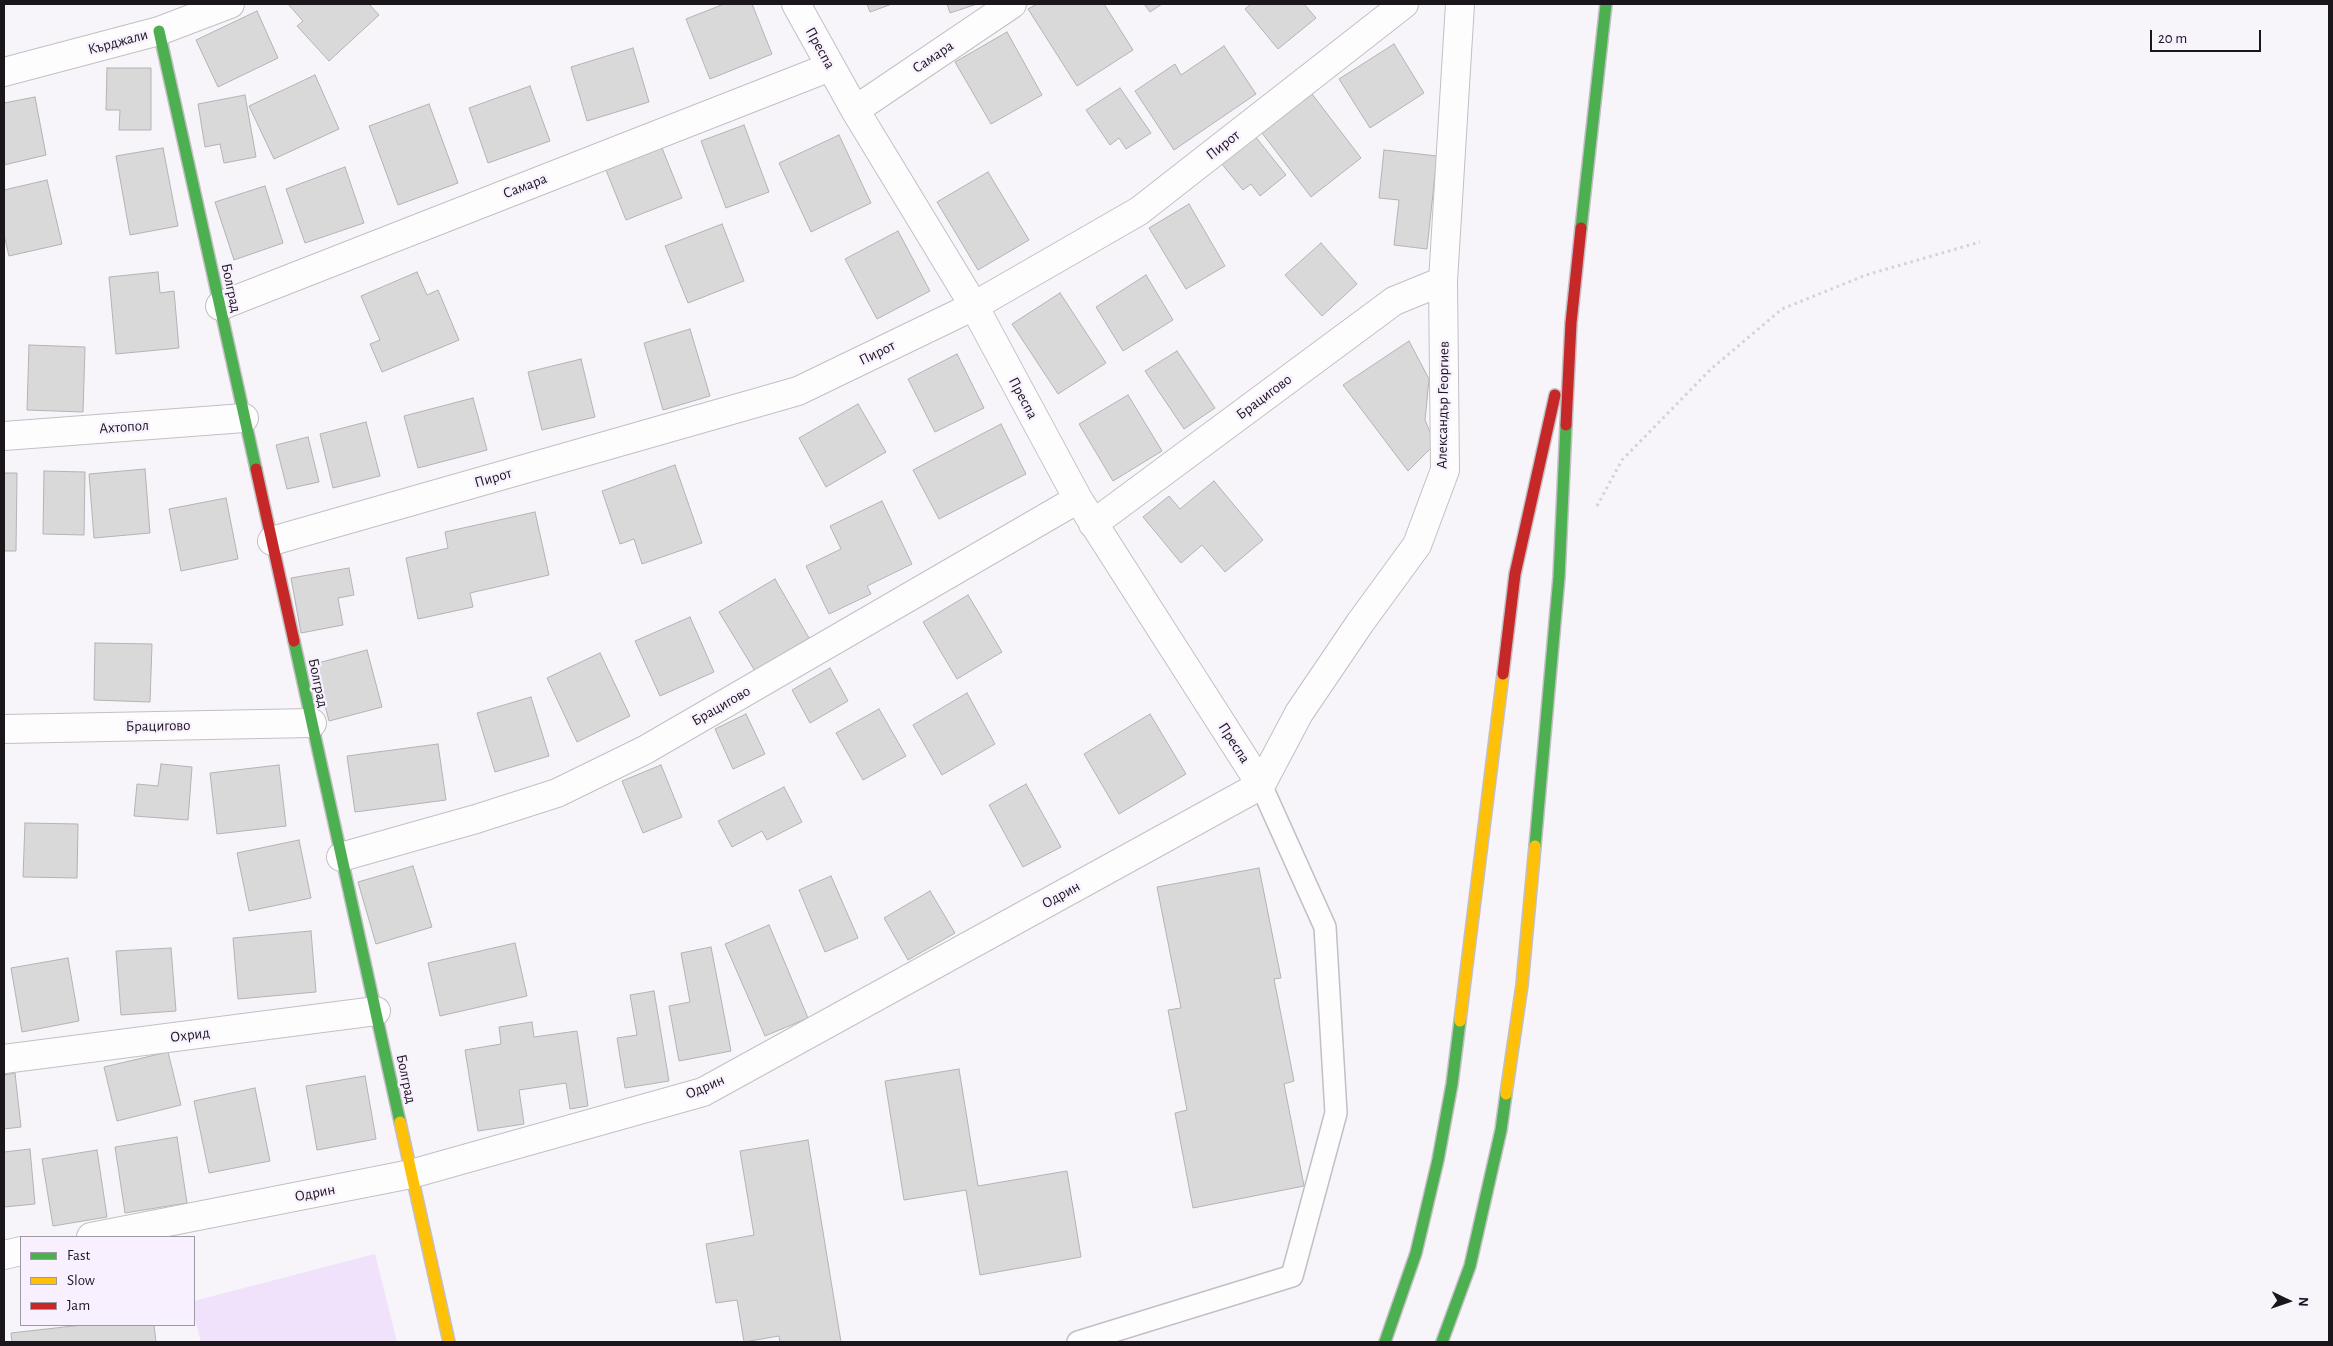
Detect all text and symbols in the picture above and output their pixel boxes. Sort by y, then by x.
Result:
scale bar [2153,20,2264,52]
street label: Преспа [801,24,839,72]
street label: Кърджали [86,25,150,59]
text: 20 m [2158,31,2187,46]
street label: Самара [909,37,957,77]
street label: Пирот [1203,126,1243,164]
street label: Самара [500,169,550,203]
street label: Болград [217,262,245,314]
street label: Пирот [856,337,898,369]
street label: Александър Георгиев [1433,341,1453,469]
street label: Брацигово [1233,370,1295,424]
street label: Преспа [1004,374,1042,422]
street label: Ахтопол [99,416,149,438]
street label: Пирот [472,464,514,492]
street label: Болград [304,657,332,709]
street label: Брацигово [688,682,754,730]
street label: Брацигово [125,716,191,736]
street label: Преспа [1214,719,1254,767]
street label: Одрин [1039,877,1083,913]
street label: Охрид [169,1024,211,1046]
street label: Болград [392,1053,420,1105]
street label: Одрин [683,1071,727,1103]
street label: Одрин [293,1180,337,1206]
legend [20,1236,195,1326]
text: Fast [67,1248,90,1263]
text: Slow [67,1273,95,1288]
north arrow [2263,1276,2313,1326]
text: N [2296,1297,2310,1307]
text: Jam [67,1298,90,1313]

